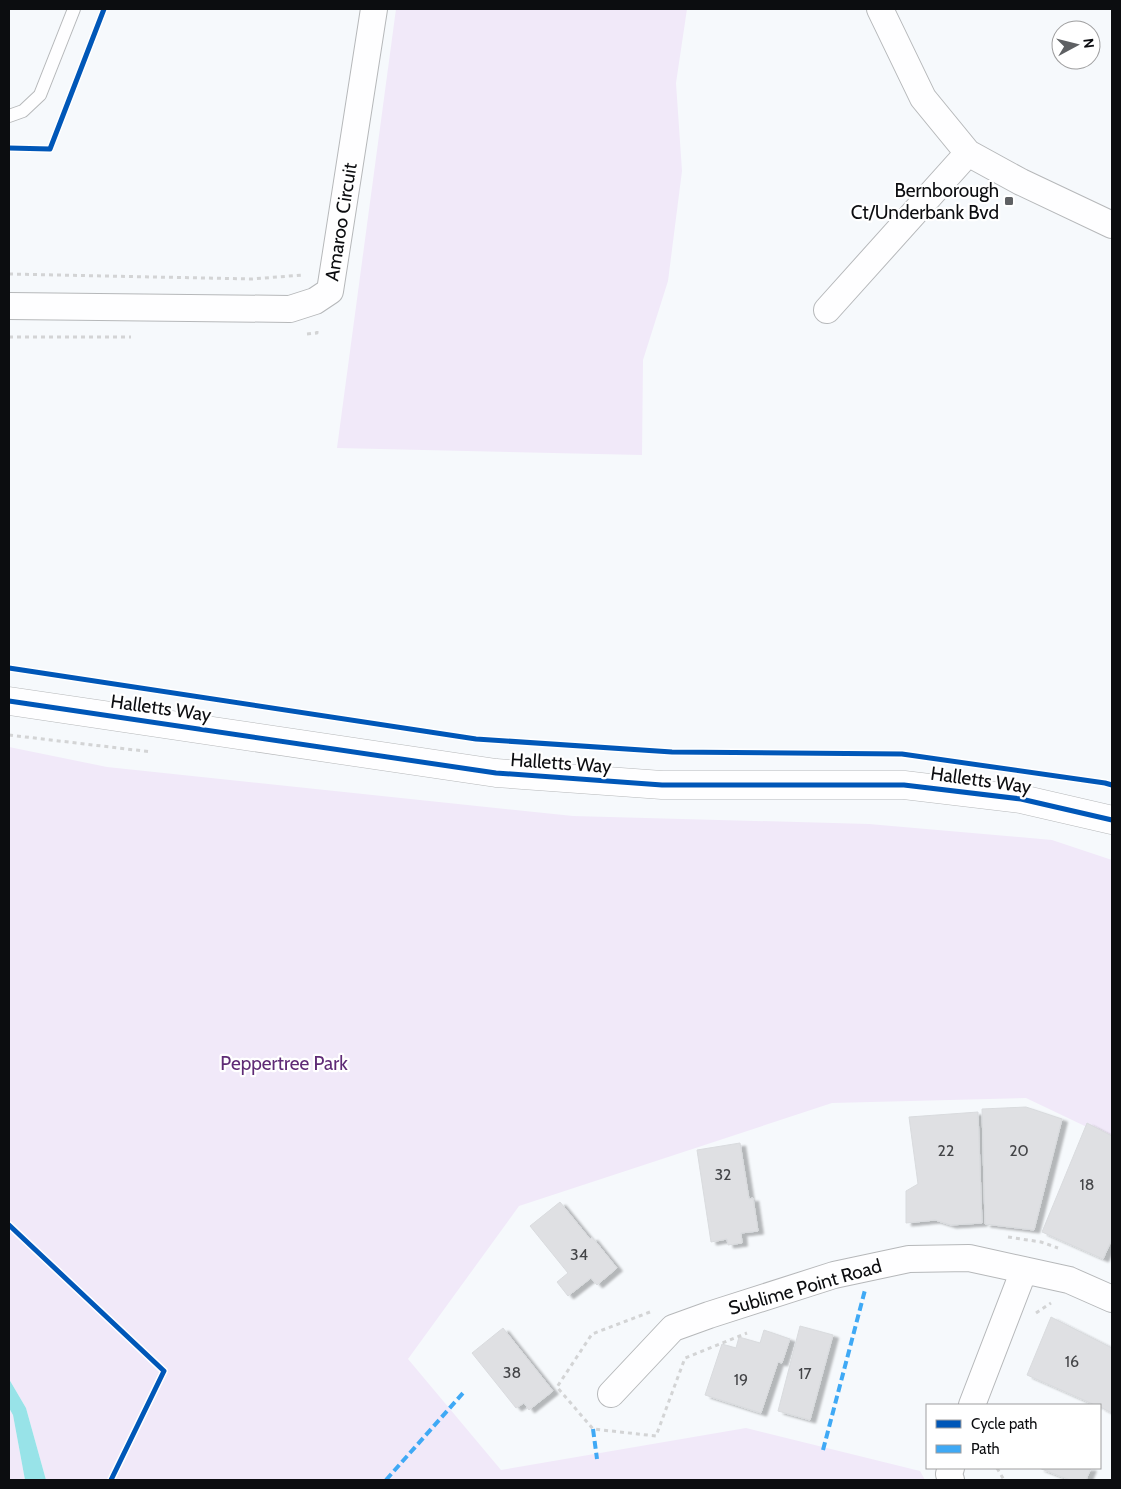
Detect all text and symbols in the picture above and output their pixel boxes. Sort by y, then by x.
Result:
north arrow [1051,20,1101,70]
text: N [1079,37,1098,49]
street label: Amaroo Circuit [320,161,362,283]
place label: Bernborough Ct/Underbank Bvd [851,179,999,224]
marker: Bernborough Ct/Underbank Bvd [1003,195,1015,207]
street label: Halletts Way [109,690,213,727]
street label: Halletts Way [510,748,613,778]
street label: Halletts Way [929,762,1033,799]
park label: Peppertree Park [220,1052,348,1075]
house number: 22 [938,1141,954,1160]
house number: 20 [1009,1141,1029,1160]
house number: 32 [714,1165,732,1184]
house number: 18 [1080,1175,1094,1194]
house number: 34 [570,1245,588,1264]
street label: Sublime Point Road [726,1254,884,1320]
house number: 16 [1065,1352,1079,1371]
house number: 38 [503,1363,521,1382]
house number: 17 [798,1364,812,1383]
house number: 19 [734,1370,748,1389]
legend [926,1404,1101,1469]
text: Cycle path [971,1415,1037,1433]
text: Path [971,1440,1000,1458]

